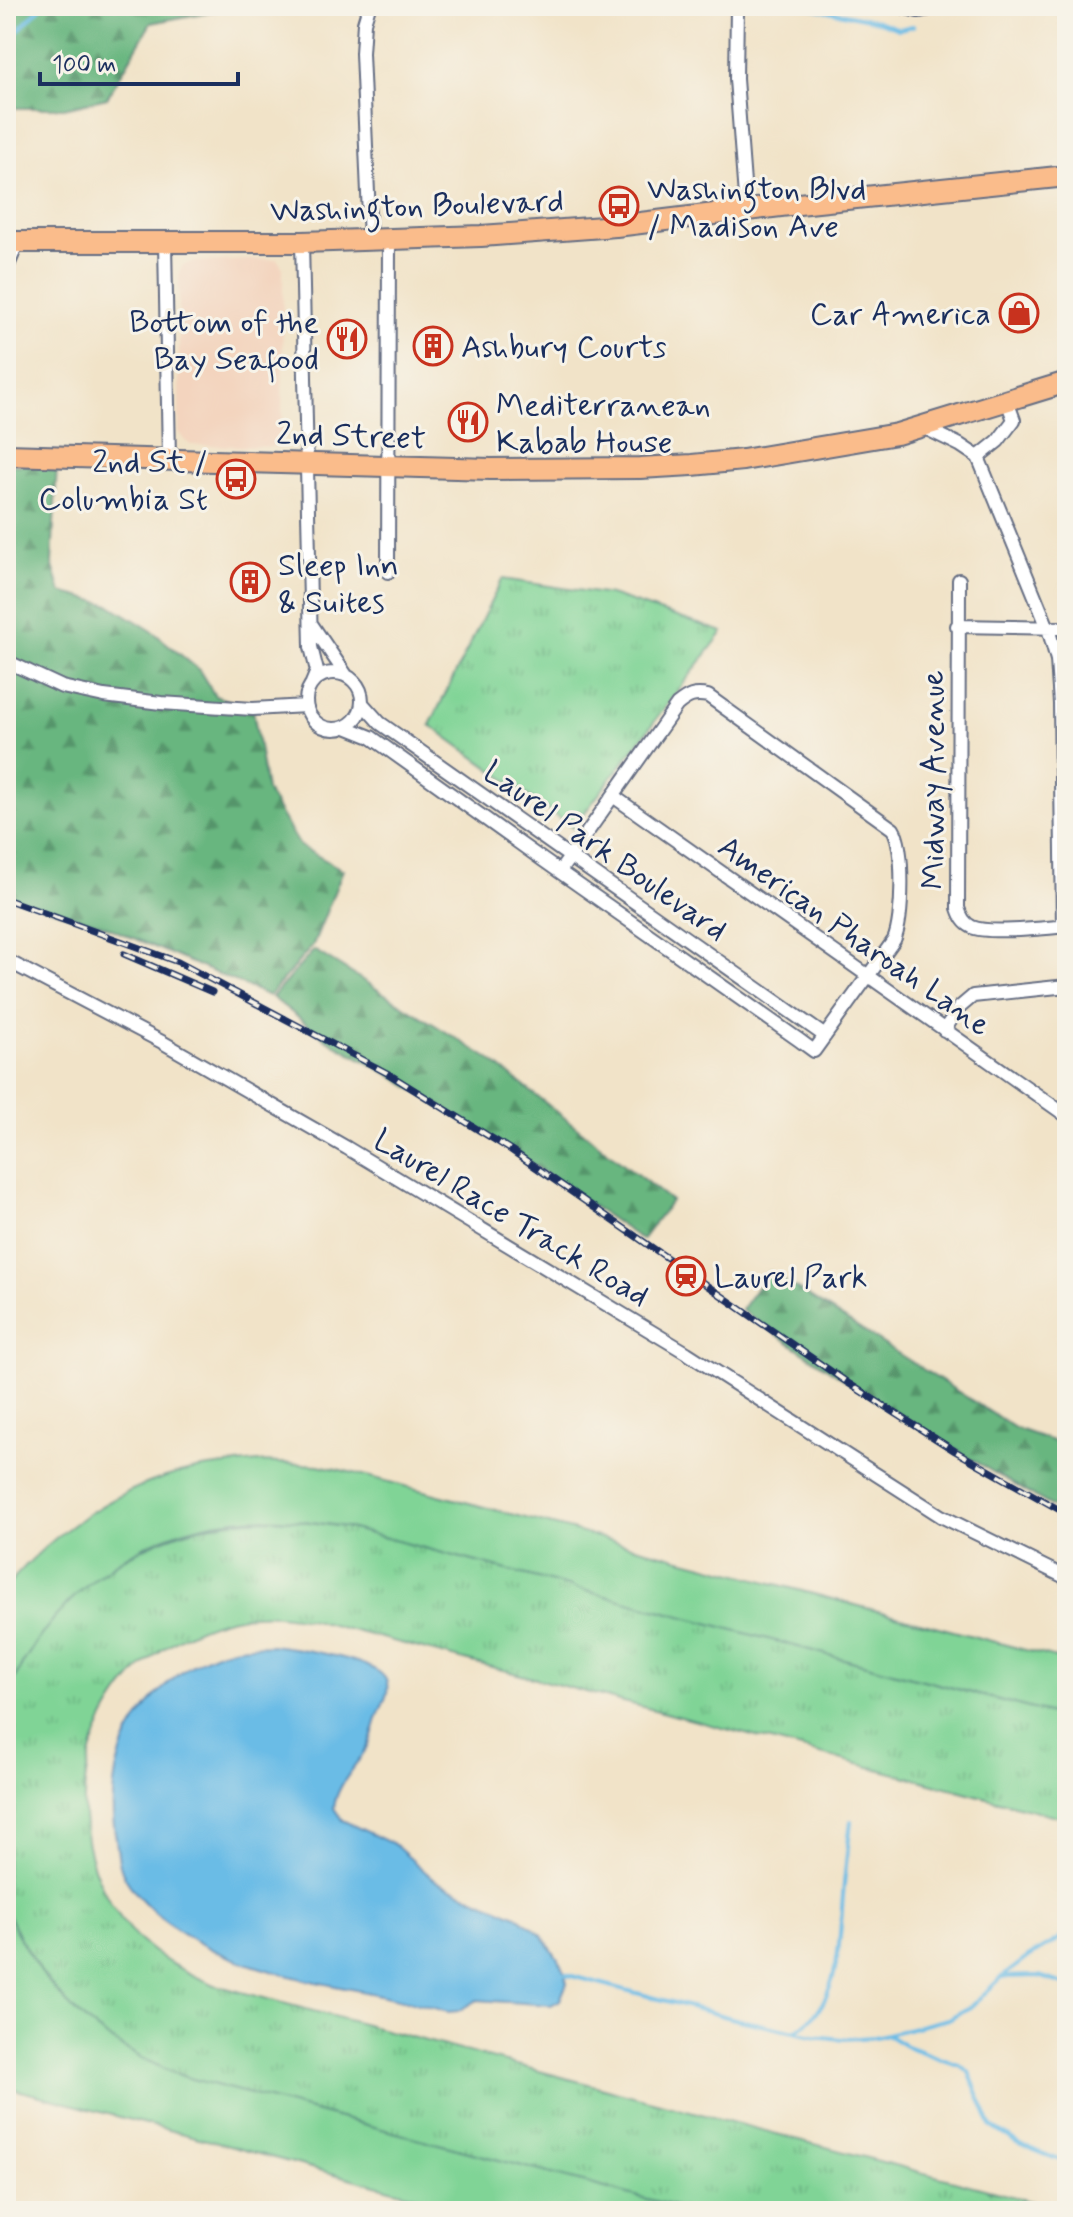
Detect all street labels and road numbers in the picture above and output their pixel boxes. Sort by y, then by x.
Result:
street label: Washington Boulevard [269,181,565,236]
street label: 2nd Street [275,413,427,461]
street label: Midway Avenue [913,670,955,890]
street label: Laurel Park Boulevard [474,752,735,952]
street label: American Pharoah Lane [709,827,999,1047]
street label: Laurel Race Track Road [365,1120,657,1318]

